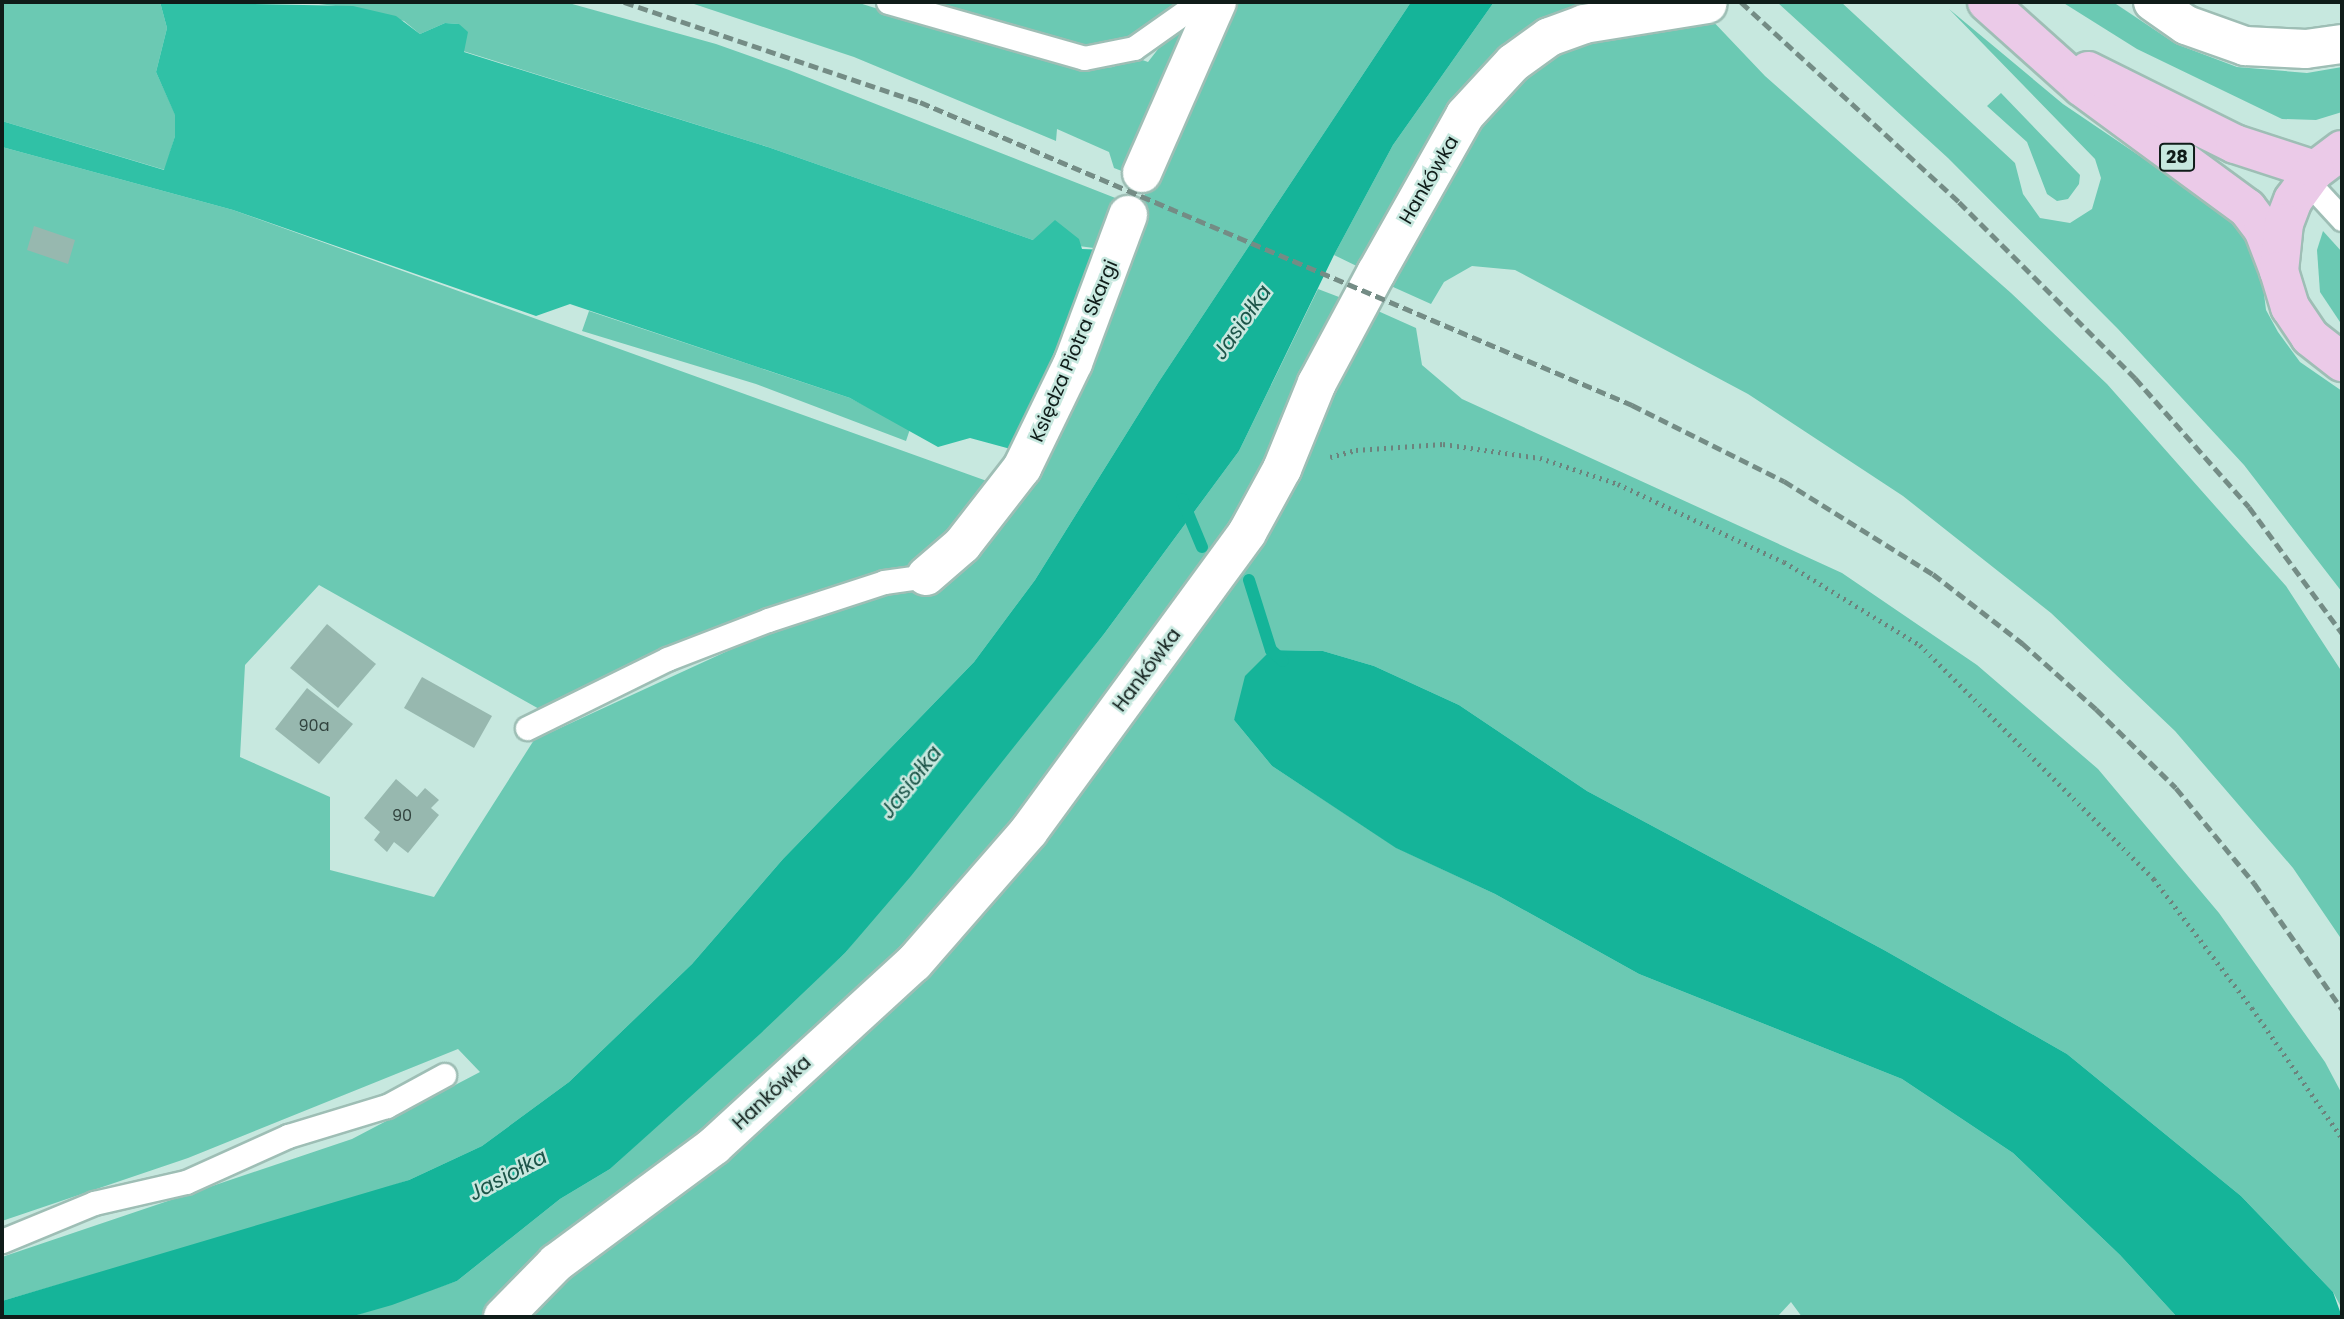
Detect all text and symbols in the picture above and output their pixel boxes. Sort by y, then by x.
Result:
street label: Hankówka [1395,132,1463,228]
road number: 28 [2158,142,2196,172]
street label: Księdza Piotra Skargi [1025,257,1123,445]
water label: Jasiołka [1207,280,1277,364]
street label: Hankówka [1108,624,1186,716]
house number: 90a [299,716,329,736]
water label: Jasiołka [875,741,947,823]
house number: 90 [392,806,412,826]
street label: Hankówka [728,1051,816,1135]
water label: Jasiołka [464,1144,552,1206]

